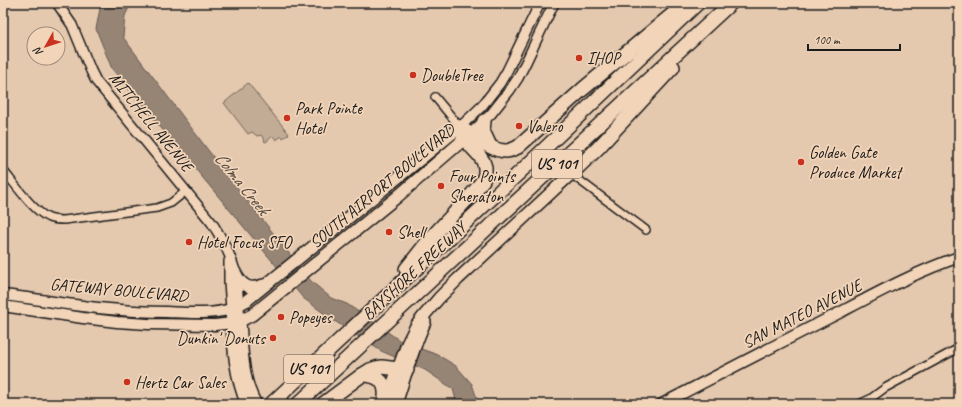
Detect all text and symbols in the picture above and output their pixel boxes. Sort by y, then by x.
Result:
north arrow [26,26,66,66]
scale bar [808,26,900,52]
text: 100 m [814,32,841,48]
text: N [29,44,46,59]
place label: IHOP [587,48,622,69]
marker: IHOP [574,53,584,63]
place label: DoubleTree [421,65,484,86]
street label: MITCHELL AVENUE [104,68,199,178]
marker: DoubleTree [408,70,418,80]
place label: Park Pointe Hotel [295,98,363,139]
marker: Park Pointe Hotel [282,113,292,123]
place label: Valero [527,116,563,137]
street label: SOUTH AIRPORT BOULEVARD [305,118,461,253]
marker: Valero [514,121,524,131]
place label: Golden Gate Produce Market [809,142,903,183]
water label: Colma Creek [210,147,276,221]
road number: US 101 [532,150,582,178]
marker: Golden Gate Produce Market [796,157,806,167]
place label: Four Points Sheraton [449,166,517,207]
marker: Four Points Sheraton [436,181,446,191]
street label: BAYSHORE FREEWAY [358,216,472,325]
place label: Shell [397,222,428,243]
marker: Shell [384,227,394,237]
place label: Hotel Focus SFO [197,232,294,253]
marker: Hotel Focus SFO [184,237,194,247]
street label: GATEWAY BOULEVARD [49,274,191,307]
street label: SAN MATEO AVENUE [739,274,868,353]
place label: Popeyes [289,307,334,328]
marker: Popeyes [276,312,286,322]
place label: Dunkin' Donuts [177,328,267,349]
marker: Dunkin' Donuts [268,333,278,343]
road number: US 101 [284,355,334,383]
place label: Hertz Car Sales [135,372,228,393]
marker: Hertz Car Sales [122,377,132,387]

